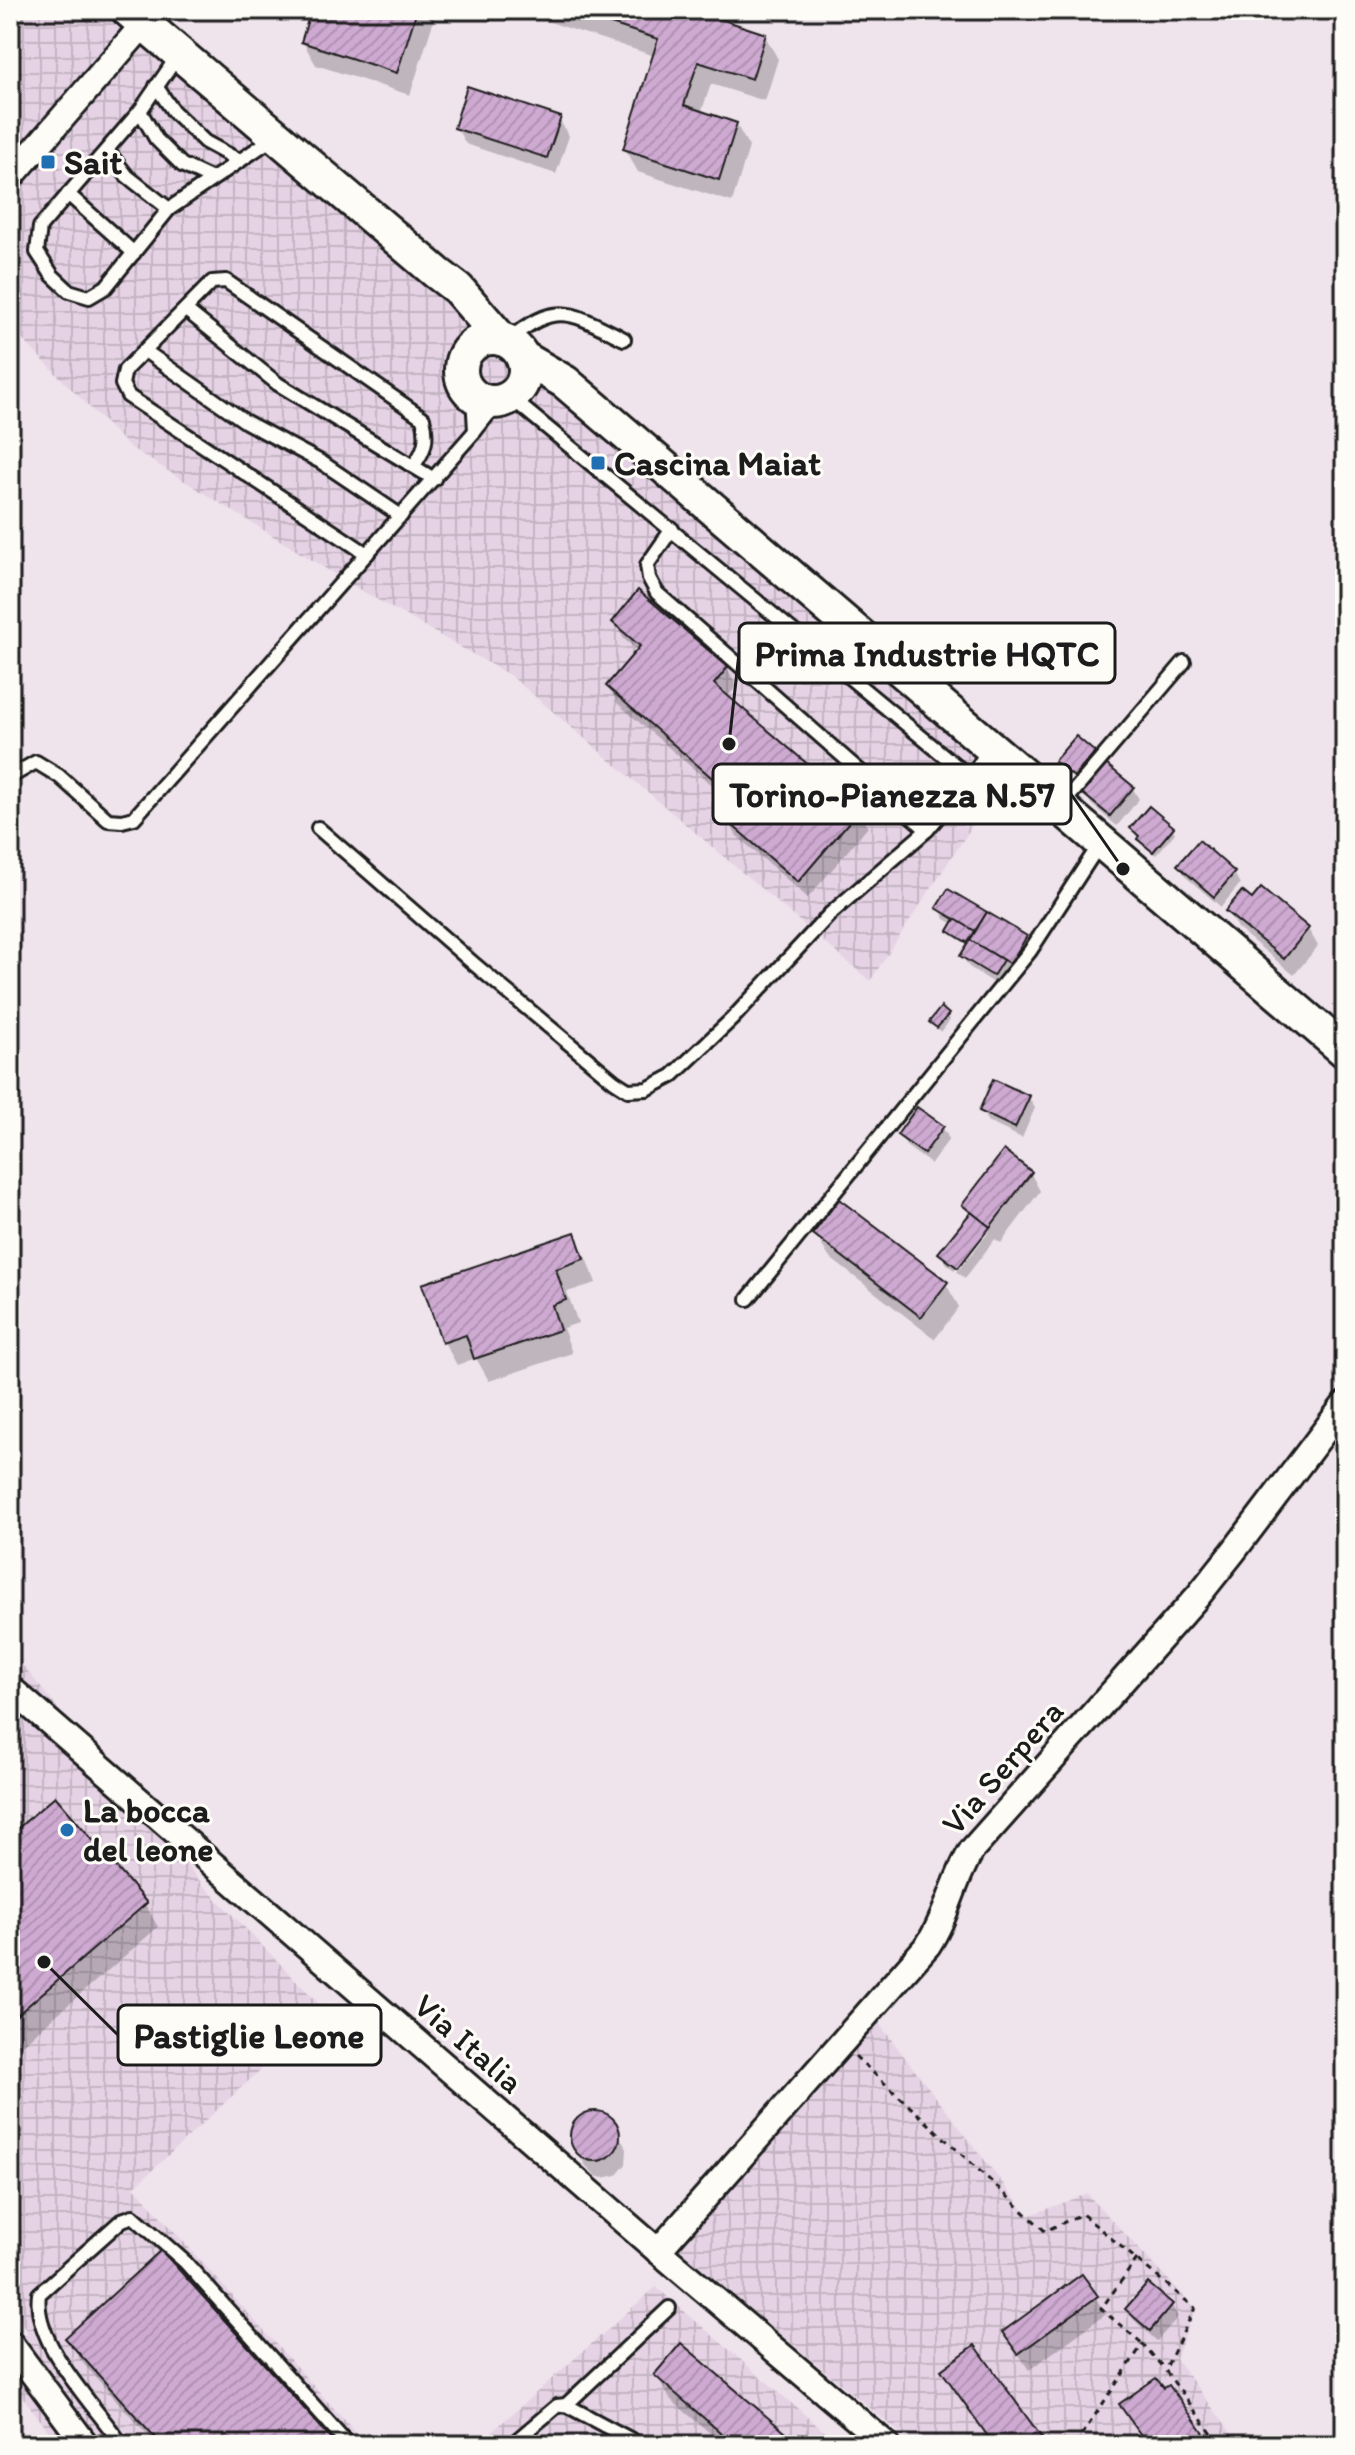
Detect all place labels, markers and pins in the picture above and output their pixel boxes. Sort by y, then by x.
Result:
place label: Sait [64,142,123,183]
marker: Sait [39,153,57,171]
place label: Cascina Maiat [614,443,821,484]
marker: Cascina Maiat [589,454,607,472]
callout: Prima Industrie HQTC [739,623,1115,683]
callout: Torino-Pianezza N.57 [713,764,1071,824]
place label: La bocca del leone [83,1790,214,1870]
marker: La bocca del leone [58,1821,76,1839]
callout: Pastiglie Leone [118,2005,381,2065]

